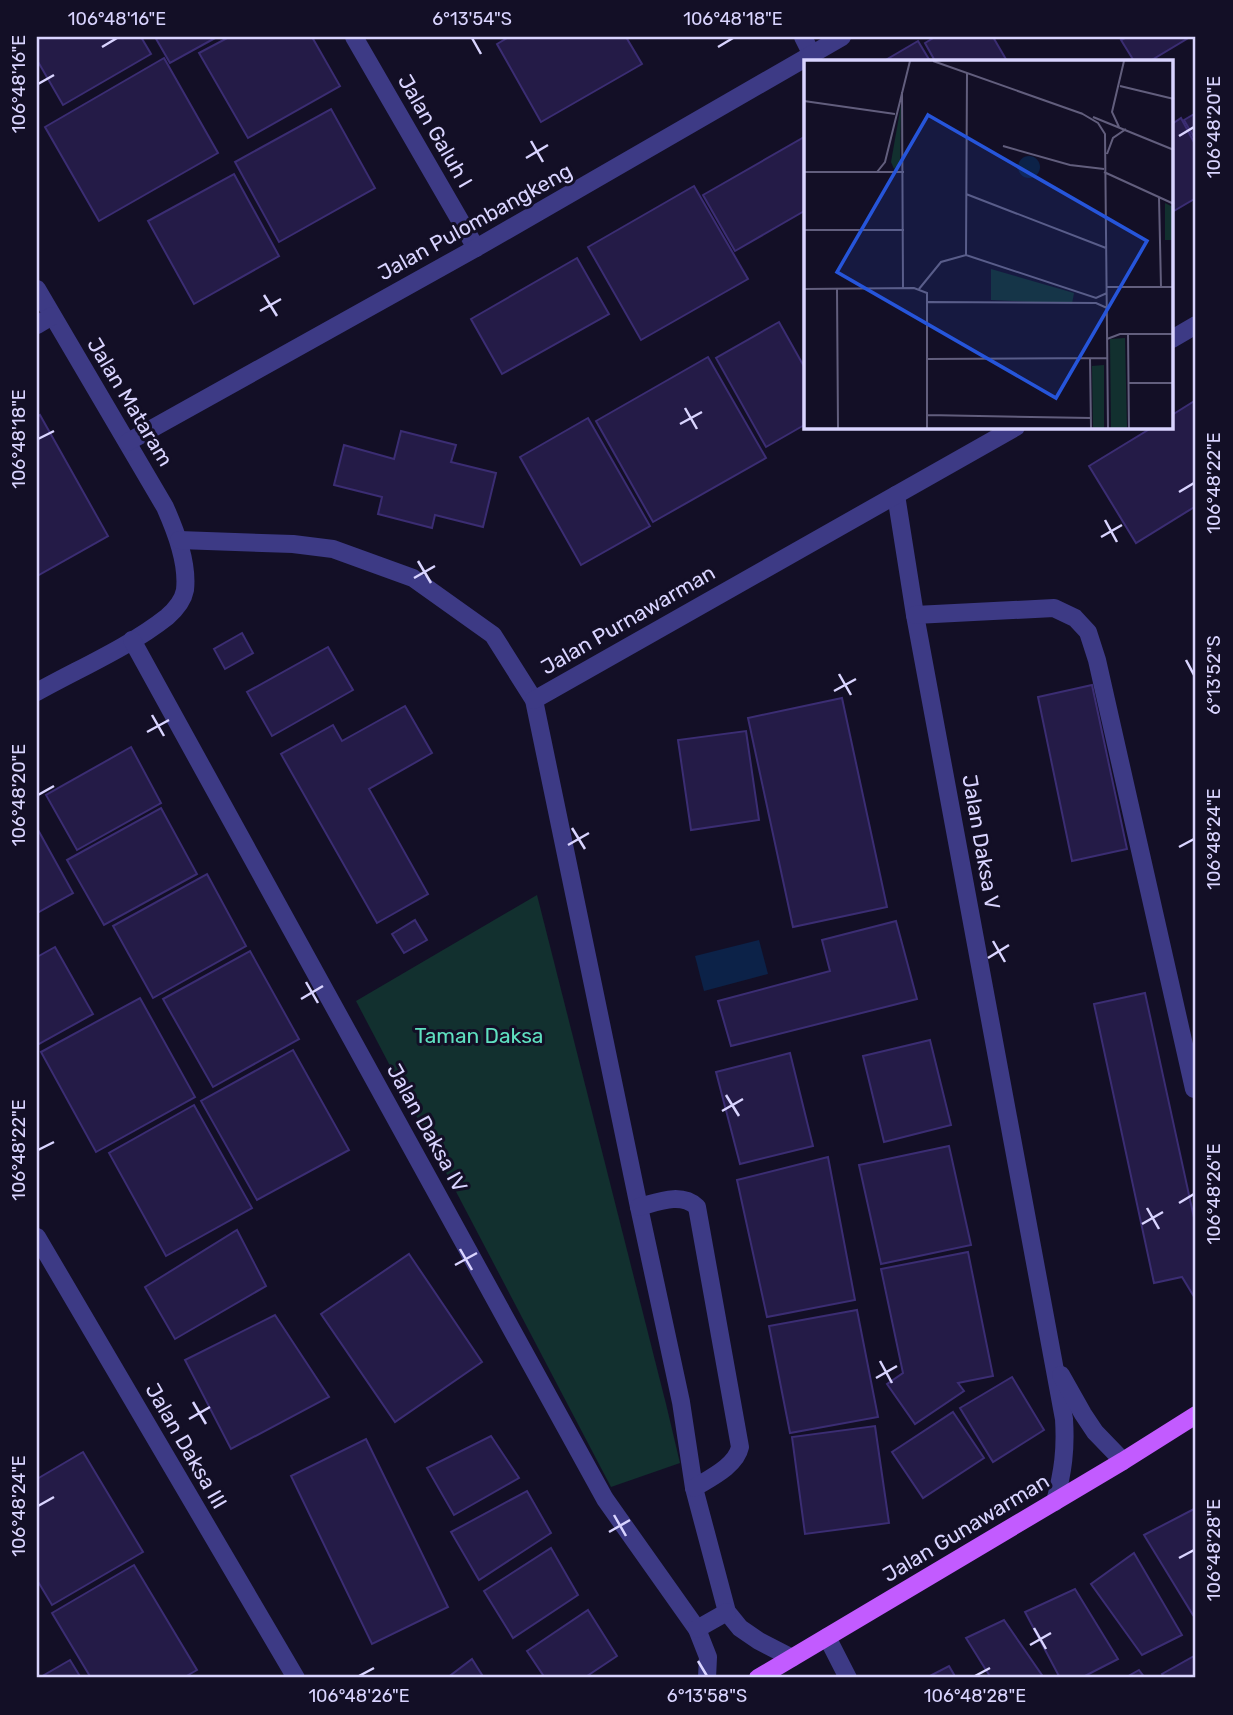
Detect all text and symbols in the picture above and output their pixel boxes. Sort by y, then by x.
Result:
text: 106°48'16"E [68,8,166,30]
text: 6°13'54"S [432,8,512,30]
text: 106°48'18"E [683,8,783,30]
text: 106°48'16"E [8,35,30,133]
inset map [804,60,1174,429]
street label: Jalan Galuh I [393,70,478,192]
text: 106°48'20"E [1203,76,1225,178]
street label: Jalan Pulombangkeng [373,158,576,285]
street label: Jalan Mataram [82,333,179,471]
text: 106°48'18"E [8,389,30,489]
text: 106°48'22"E [1203,432,1225,534]
street label: Jalan Purnawarman [536,560,719,680]
text: 6°13'52"S [1203,635,1225,715]
text: 106°48'20"E [8,744,30,846]
street label: Jalan Daksa V [957,772,1006,912]
text: 106°48'24"E [1203,788,1225,890]
park label: Taman Daksa [415,1023,543,1048]
street label: Jalan Daksa IV [382,1059,473,1197]
text: 106°48'22"E [8,1099,30,1201]
text: 106°48'26"E [1203,1143,1225,1245]
street label: Jalan Daksa III [140,1379,232,1513]
text: 106°48'24"E [8,1455,30,1557]
street label: Jalan Gunawarman [878,1468,1053,1587]
text: 106°48'28"E [1203,1499,1225,1601]
text: 106°48'26"E [308,1685,410,1707]
text: 6°13'58"S [667,1685,747,1707]
text: 106°48'28"E [924,1685,1026,1707]

